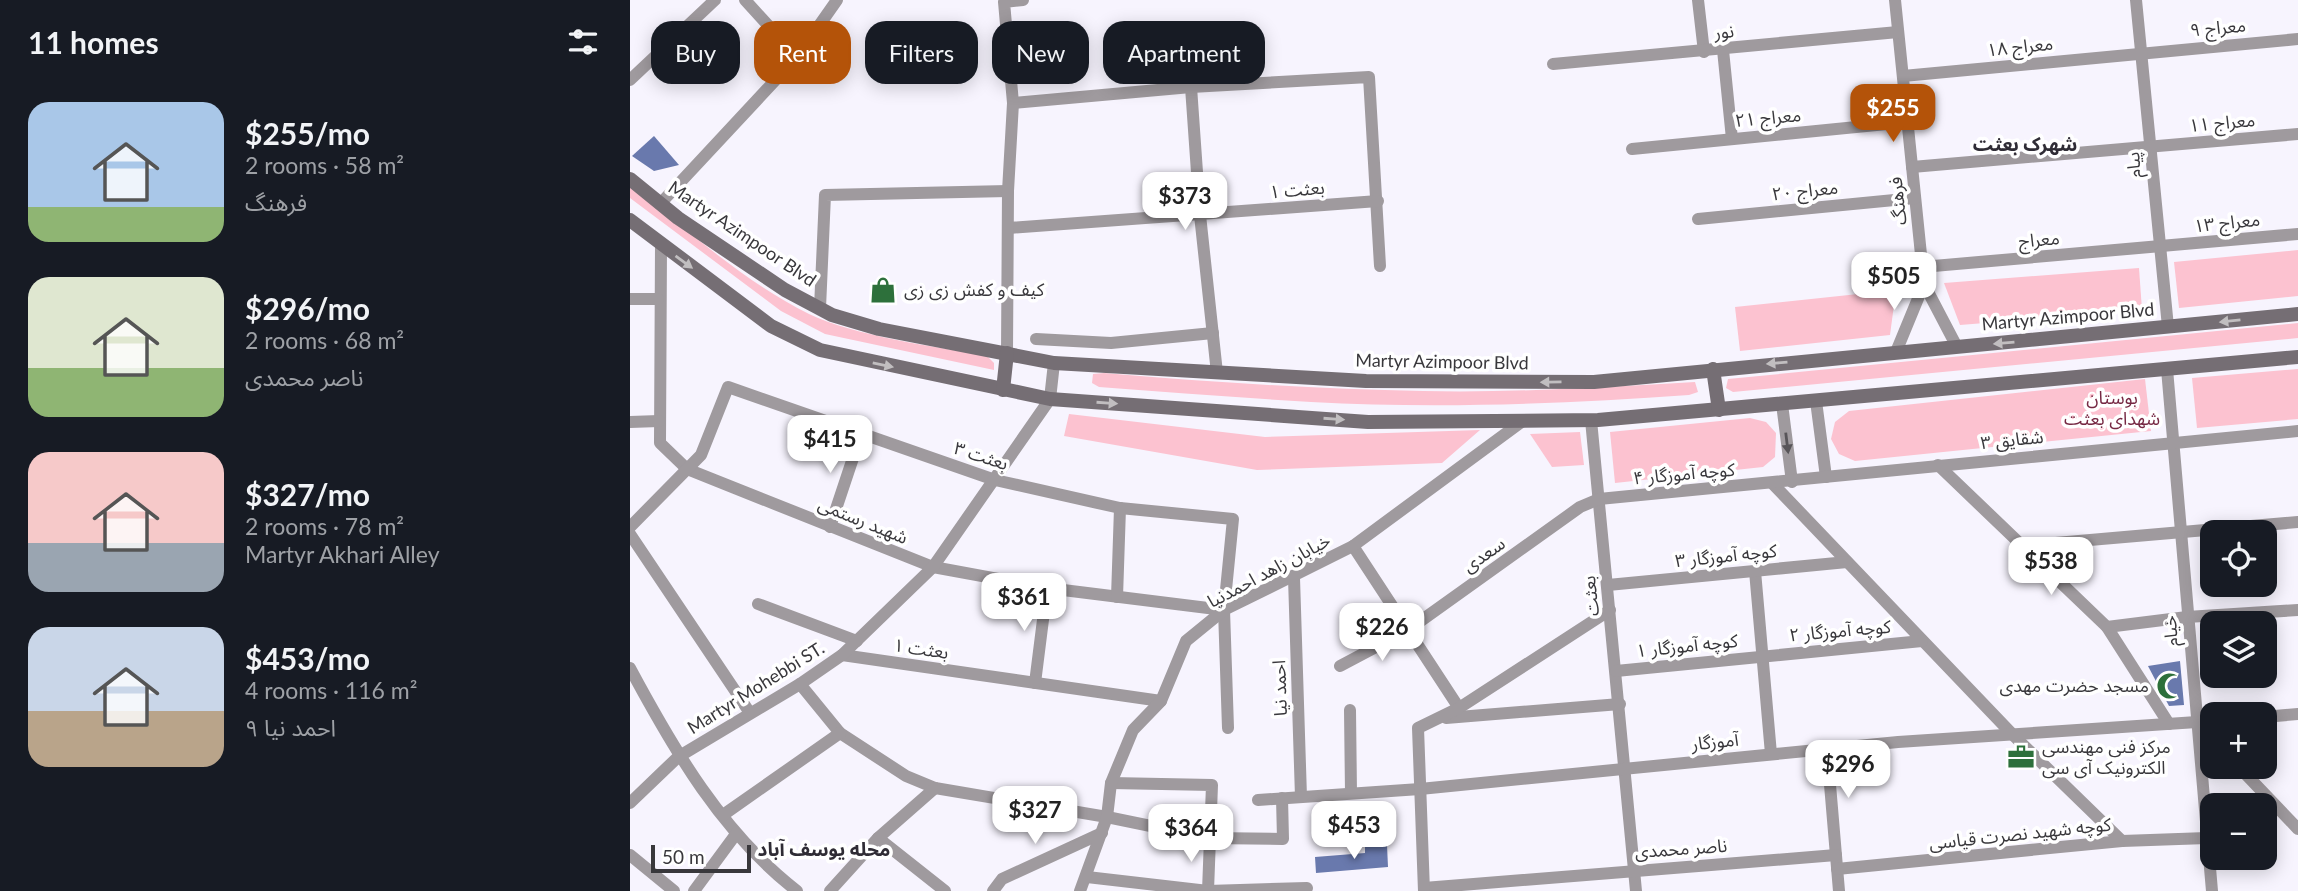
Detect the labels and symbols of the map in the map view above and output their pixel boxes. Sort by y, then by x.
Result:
street label: معراج ۹ [2189,14,2247,43]
street label: نور [1712,19,1735,44]
street label: معراج ۱۸ [1986,32,2054,63]
pin: $255 [1852,85,1934,144]
street label: معراج ۲۱ [1734,103,1802,134]
street label: معراج ۱۱ [2188,108,2256,139]
district label: شهرک بعثت [1973,132,2077,156]
street label: پیام [2121,151,2149,179]
pin: $373 [1144,173,1226,232]
street label: Martyr Azimpoor Blvd [665,176,821,291]
street label: بعثت ۱ [1268,176,1326,202]
street label: معراج ۲۰ [1771,176,1839,207]
street label: فرهنگ [1884,176,1911,226]
street label: معراج ۱۳ [2193,208,2261,239]
street label: معراج [2017,226,2061,255]
pin: $505 [1853,252,1935,312]
one-way arrow [675,255,693,269]
shop icon: کیف و کفش زی زی [868,275,898,305]
place label: کیف و کفش زی زی [904,278,1045,301]
street label: Martyr Azimpoor Blvd [1981,297,2155,335]
one-way arrow [2219,315,2241,326]
one-way arrow [1992,338,2014,349]
street label: Martyr Azimpoor Blvd [1355,348,1529,374]
one-way arrow [1766,358,1788,369]
one-way arrow [872,360,894,371]
one-way arrow [1539,376,1561,388]
park label: بوستان شهدای بعثت [2064,386,2160,430]
one-way arrow [1096,398,1118,409]
one-way arrow [1323,414,1345,425]
pin: $415 [789,416,871,475]
street label: شقایق ۳ [1979,425,2045,454]
one-way arrow [1782,432,1793,454]
street label: بعثت ۳ [952,436,1011,474]
street label: کوچه آموزگار ۴ [1632,458,1736,489]
street label: شهید رستمی [815,492,911,549]
street label: خیابان زاهد احمدنیا [1203,528,1334,613]
street label: سعدی [1458,532,1509,577]
pin: $538 [2010,538,2092,597]
street label: کوچه آموزگار ۳ [1674,539,1778,572]
pin: $361 [983,574,1065,633]
street label: بعثت [1577,575,1603,617]
pin: $226 [1341,604,1423,663]
street label: خیام [2158,614,2186,648]
street label: کوچه آموزگار ۲ [1788,615,1892,646]
street label: کوچه آموزگار ۱ [1635,629,1739,662]
street label: بعثت ۱ [892,633,950,663]
street label: Martyr Mohebbi ST. [683,636,828,738]
street label: احمد نیا [1267,660,1291,717]
mosque icon: مسجد حضرت مهدی [2155,671,2185,701]
place label: مسجد حضرت مهدی [1999,674,2149,697]
street label: آموزگار [1689,728,1740,756]
place label: مرکز فنی مهندسی الکترونیک آی سی [2042,735,2171,779]
pin: $296 [1807,740,1889,800]
office icon: مرکز فنی مهندسی الکترونیک آی سی [2006,742,2036,772]
pin: $327 [994,786,1076,846]
pin: $453 [1313,802,1395,861]
pin: $364 [1150,804,1232,864]
street label: کوچه شهید نصرت قیاسی [1928,812,2113,855]
street label: ناصر محمدی [1634,834,1728,863]
district label: محله یوسف آباد [758,837,890,860]
scale bar [651,842,751,874]

